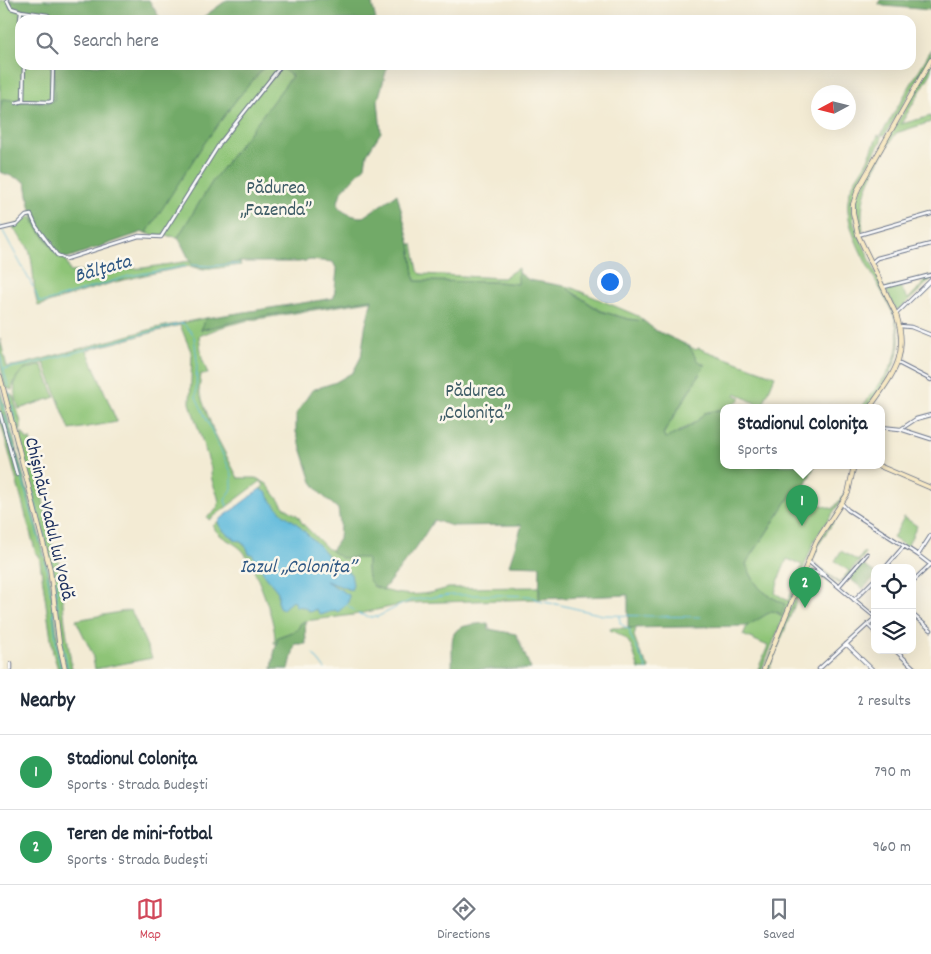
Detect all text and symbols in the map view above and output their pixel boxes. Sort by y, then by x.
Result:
search box [15,15,916,70]
icon: search [33,29,61,57]
text: Search here [73,29,159,56]
north arrow [811,85,856,130]
park label: Pădurea „Fazenda” [240,176,312,225]
water label: Bălţata [71,248,136,291]
your location [597,269,623,295]
park label: Pădurea „Colonița” [439,379,511,428]
popup [720,404,885,469]
text: Stadionul Colonița [738,412,867,439]
street label: Chișinău-Vadul lui Vodă [16,435,80,604]
text: Sports [738,439,778,462]
pin: 1 [786,485,818,526]
water label: Iazul „Colonița” [240,554,359,582]
map controls [871,564,916,654]
button: locate [871,564,916,609]
pin: 2 [789,567,821,608]
button: layers [871,609,916,654]
text: Nearby [20,687,75,717]
text: 2 results [857,690,911,713]
text: Stadionul Colonița [67,747,197,774]
text: 1 [34,761,38,784]
text: 790 m [874,761,911,784]
text: Sports · Strada Budești [67,774,208,797]
text: Teren de mini-fotbal [67,822,212,849]
text: 2 [33,836,40,859]
text: 960 m [872,836,911,859]
text: Sports · Strada Budești [67,849,208,872]
tab: Map [136,895,164,945]
tab: Directions [437,895,490,945]
tab: Saved [763,895,795,945]

